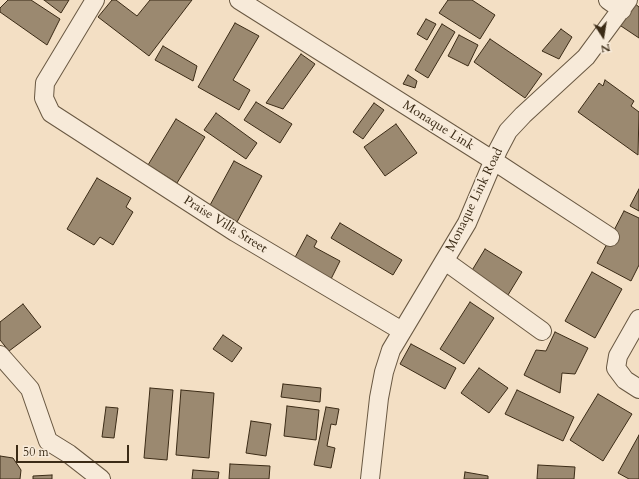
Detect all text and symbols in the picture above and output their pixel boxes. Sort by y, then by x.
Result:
north arrow [583,16,623,56]
text: N [599,40,612,57]
street label: Monaque Link [399,98,477,154]
street label: Monaque Link Road [443,145,507,255]
street label: Praise Villa Street [180,193,270,257]
scale bar [18,437,131,463]
text: 50 m [23,444,49,460]

